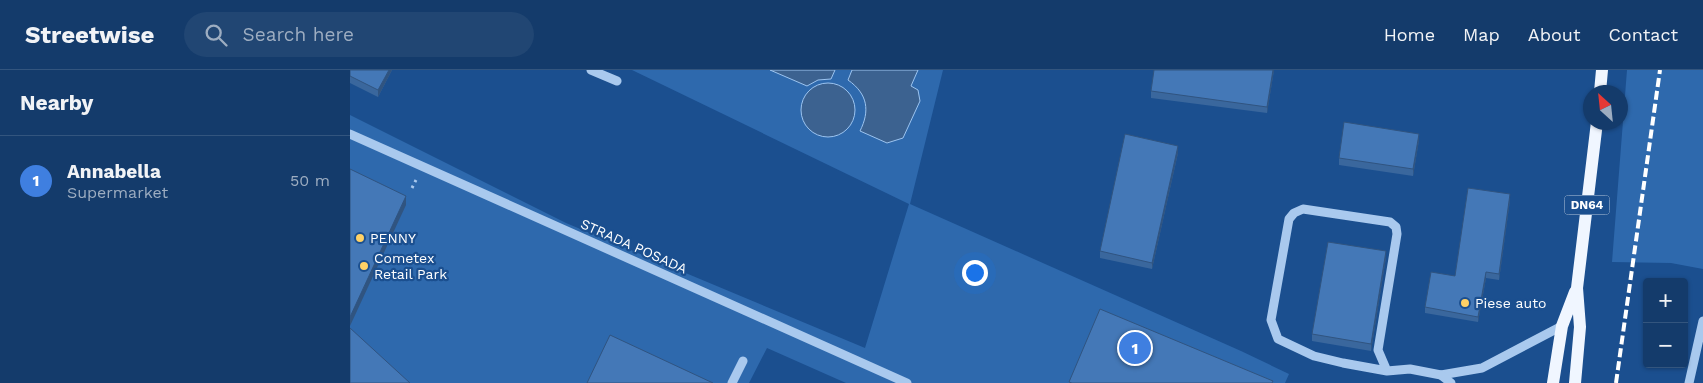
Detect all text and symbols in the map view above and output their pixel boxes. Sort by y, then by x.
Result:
search box [184,12,534,57]
text: Streetwise [25,21,154,49]
icon: search [202,21,230,49]
text: Search here [242,23,354,46]
text: Home [1384,24,1435,45]
text: Map [1463,24,1500,45]
text: About [1528,24,1580,45]
text: Contact [1608,24,1678,45]
north arrow [1583,85,1628,130]
text: Nearby [20,90,93,115]
text: Annabella [67,160,161,183]
text: 1 [33,171,39,190]
text: 50 m [290,171,330,190]
text: Supermarket [67,183,168,202]
road number: DN64 [1564,196,1610,214]
street label: STRADA POSADA [578,215,690,277]
place label: PENNY [370,230,416,246]
marker: PENNY [354,232,366,244]
place label: Cometex Retail Park [374,250,447,282]
marker: Cometex Retail Park [358,260,370,272]
your location [962,260,988,286]
map controls [1643,278,1688,368]
button: + [1643,278,1688,323]
place label: Piese auto [1475,295,1546,311]
marker: Piese auto [1459,297,1471,309]
button: − [1643,323,1688,368]
pin: 1 [1119,329,1151,367]

